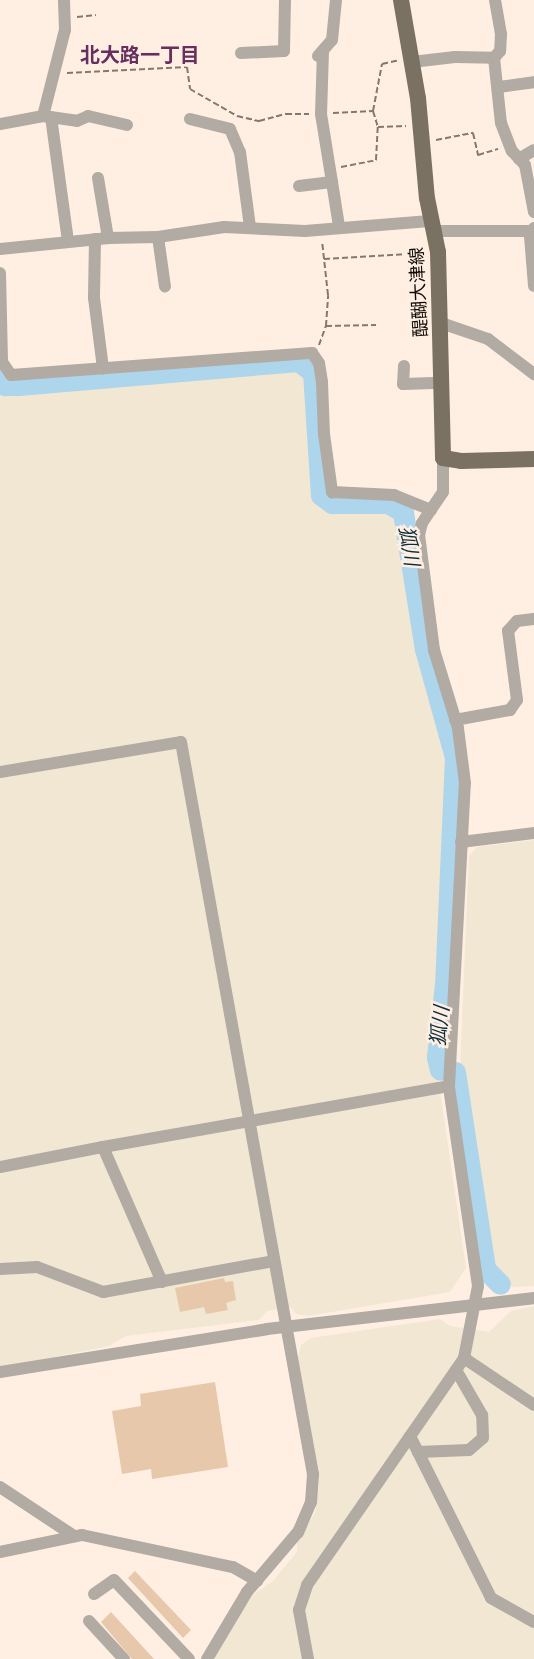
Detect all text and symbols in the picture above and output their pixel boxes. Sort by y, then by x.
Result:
district label: 北大路一丁目 [80,43,200,67]
street label: 醍醐大津線 [406,246,432,338]
water label: 狐川 [394,524,424,568]
water label: 狐川 [426,1005,454,1047]

